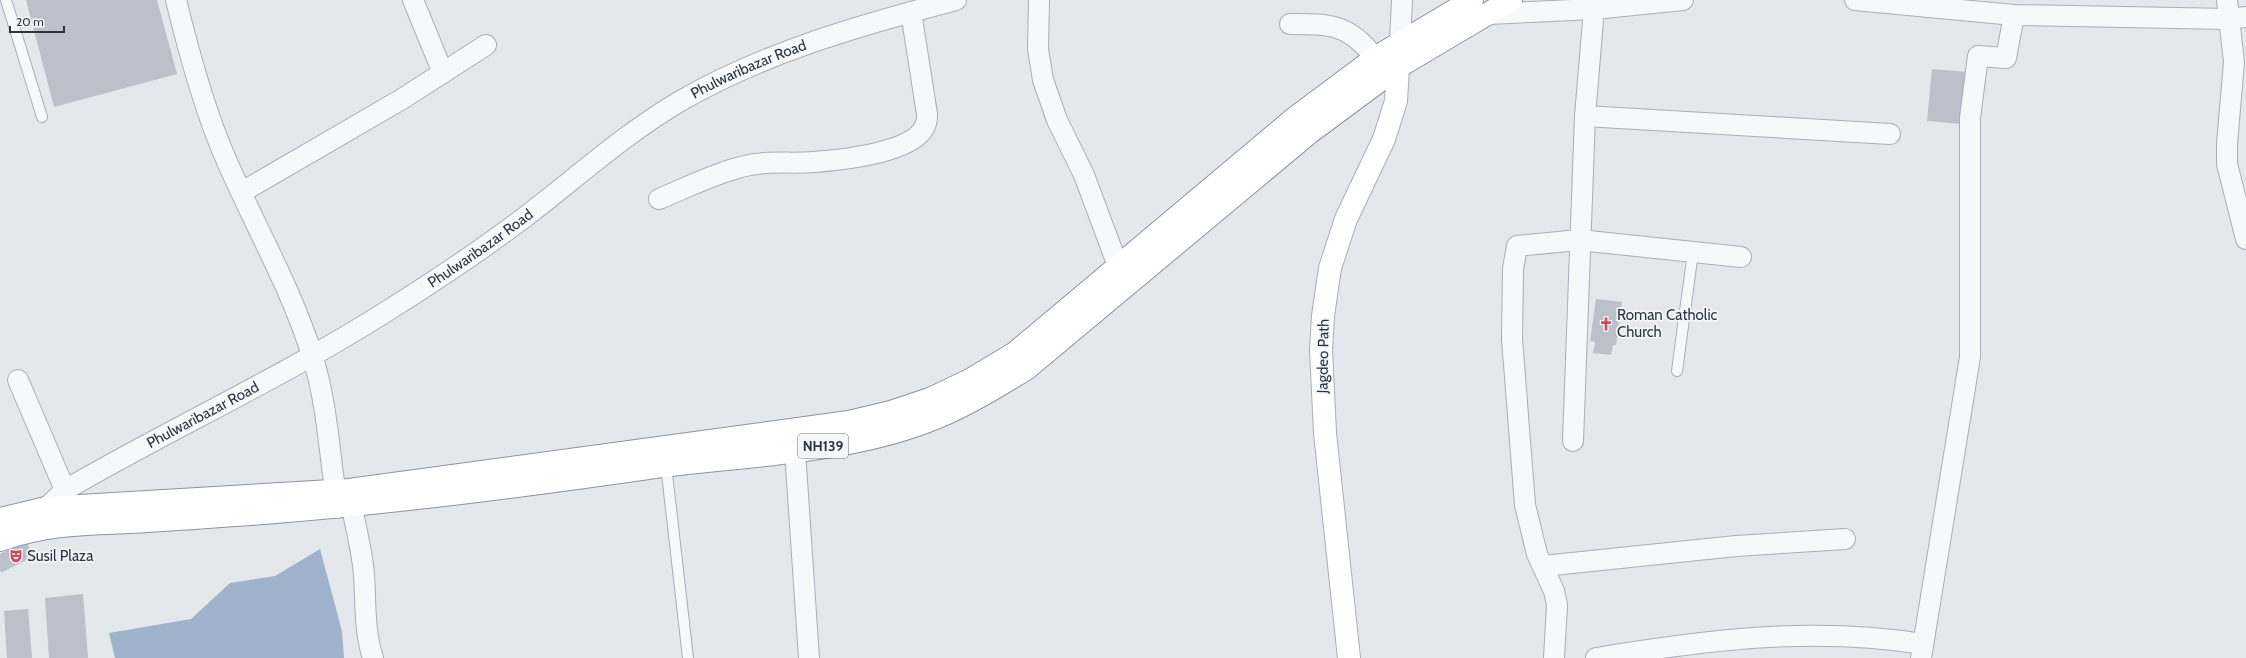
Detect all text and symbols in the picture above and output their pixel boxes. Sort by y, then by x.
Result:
scale bar [10,8,64,34]
text: 20 m [16,14,44,29]
street label: Phulwaribazar Road [688,36,809,102]
street label: Phulwaribazar Road [424,205,537,292]
place label: Roman Catholic Church [1617,306,1718,341]
church icon: Roman Catholic Church [1598,316,1614,332]
street label: Jagdeo Path [1313,319,1333,394]
street label: Phulwaribazar Road [144,378,262,452]
road number: NH139 [798,434,848,458]
place label: Susil Plaza [27,547,94,565]
theatre icon: Susil Plaza [8,548,24,564]

